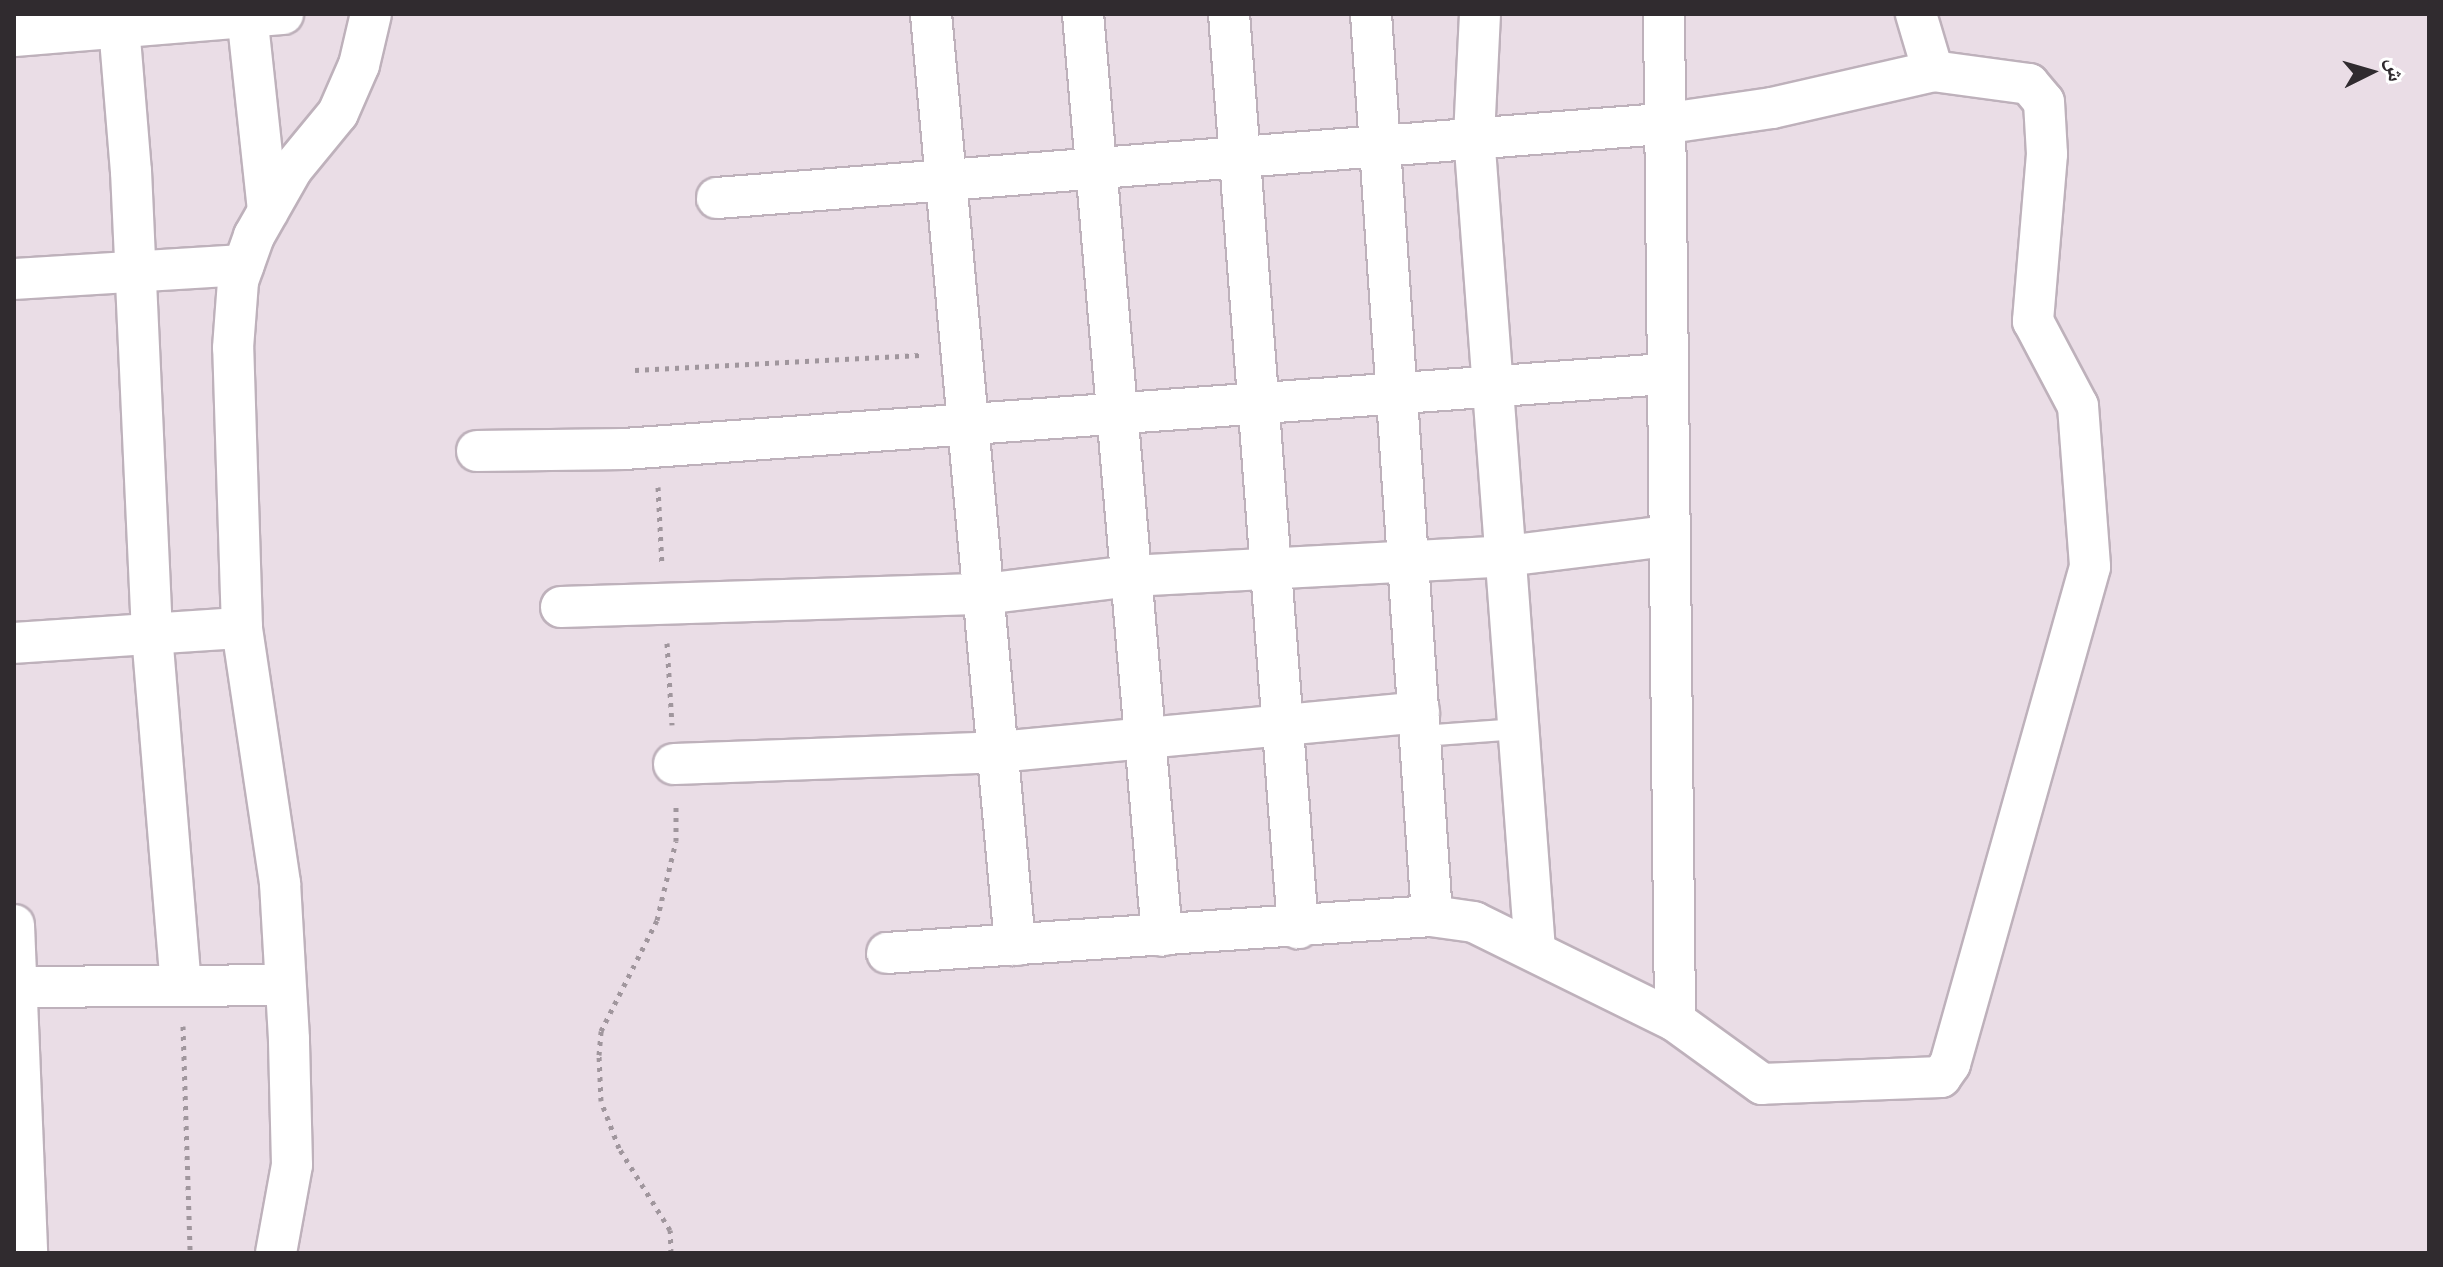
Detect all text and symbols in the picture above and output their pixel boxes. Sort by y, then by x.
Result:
north arrow [2331,32,2411,112]
text: ش [2381,57,2409,83]

